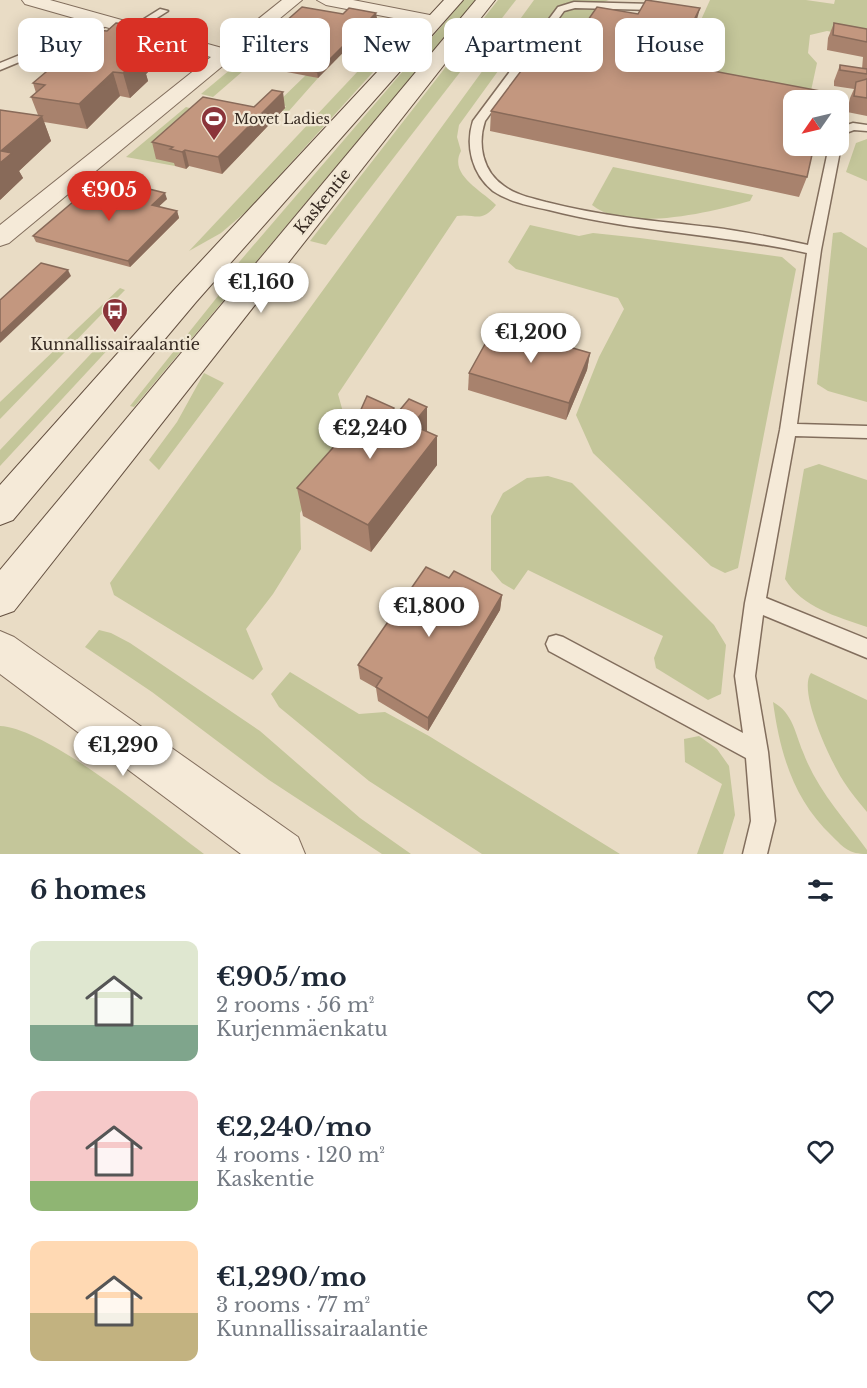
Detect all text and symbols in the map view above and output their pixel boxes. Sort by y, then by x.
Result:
chip: Buy [18,18,104,72]
chip: Rent [116,18,208,72]
chip: Filters [220,18,330,72]
chip: New [342,18,432,72]
chip: Apartment [444,18,603,72]
chip: House [615,18,725,72]
north arrow [783,90,849,156]
map controls [783,90,849,156]
sports icon: Movet Ladies [199,104,229,142]
place label: Movet Ladies [234,110,330,128]
street label: Kaskentie [289,164,355,238]
pin: €905 [73,171,145,222]
text: €905 [81,178,137,202]
pin: €1,160 [212,263,310,314]
text: €1,160 [228,270,294,294]
bus stop icon: Kunnallissairaalantie [100,296,130,334]
pin: €1,200 [482,313,580,364]
text: €1,200 [495,320,567,344]
place label: Kunnallissairaalantie [30,334,200,354]
pin: €2,240 [321,409,419,460]
text: €2,240 [333,416,407,440]
pin: €1,800 [380,587,478,638]
text: €1,800 [393,594,465,618]
pin: €1,290 [74,726,172,777]
text: €1,290 [88,733,158,757]
text: 6 homes [30,874,146,906]
icon: filters [804,874,837,907]
text: €905/mo [216,961,347,993]
icon: home [78,965,150,1037]
icon: heart [804,985,837,1018]
text: 2 rooms · 56 m² [216,993,374,1017]
text: Kurjenmäenkatu [216,1017,388,1041]
text: €2,240/mo [216,1111,372,1143]
icon: home [78,1115,150,1187]
icon: heart [804,1135,837,1168]
text: 4 rooms · 120 m² [216,1143,385,1167]
text: Kaskentie [216,1167,314,1191]
text: €1,290/mo [216,1261,366,1293]
icon: home [78,1265,150,1337]
icon: heart [804,1285,837,1318]
text: 3 rooms · 77 m² [216,1293,370,1317]
text: Kunnallissairaalantie [216,1317,428,1341]

